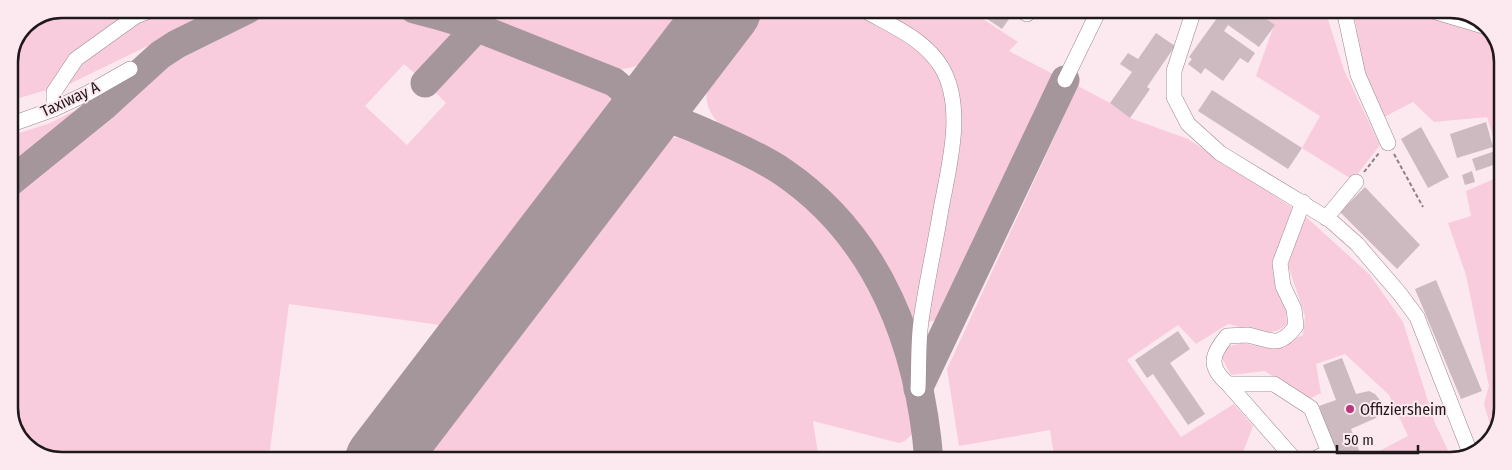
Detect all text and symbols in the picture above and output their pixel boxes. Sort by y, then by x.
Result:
street label: Taxiway A [38,77,103,121]
place label: Offiziersheim [1360,400,1446,419]
marker: Offiziersheim [1344,403,1356,415]
scale bar [1337,422,1418,454]
text: 50 m [1344,431,1374,449]

